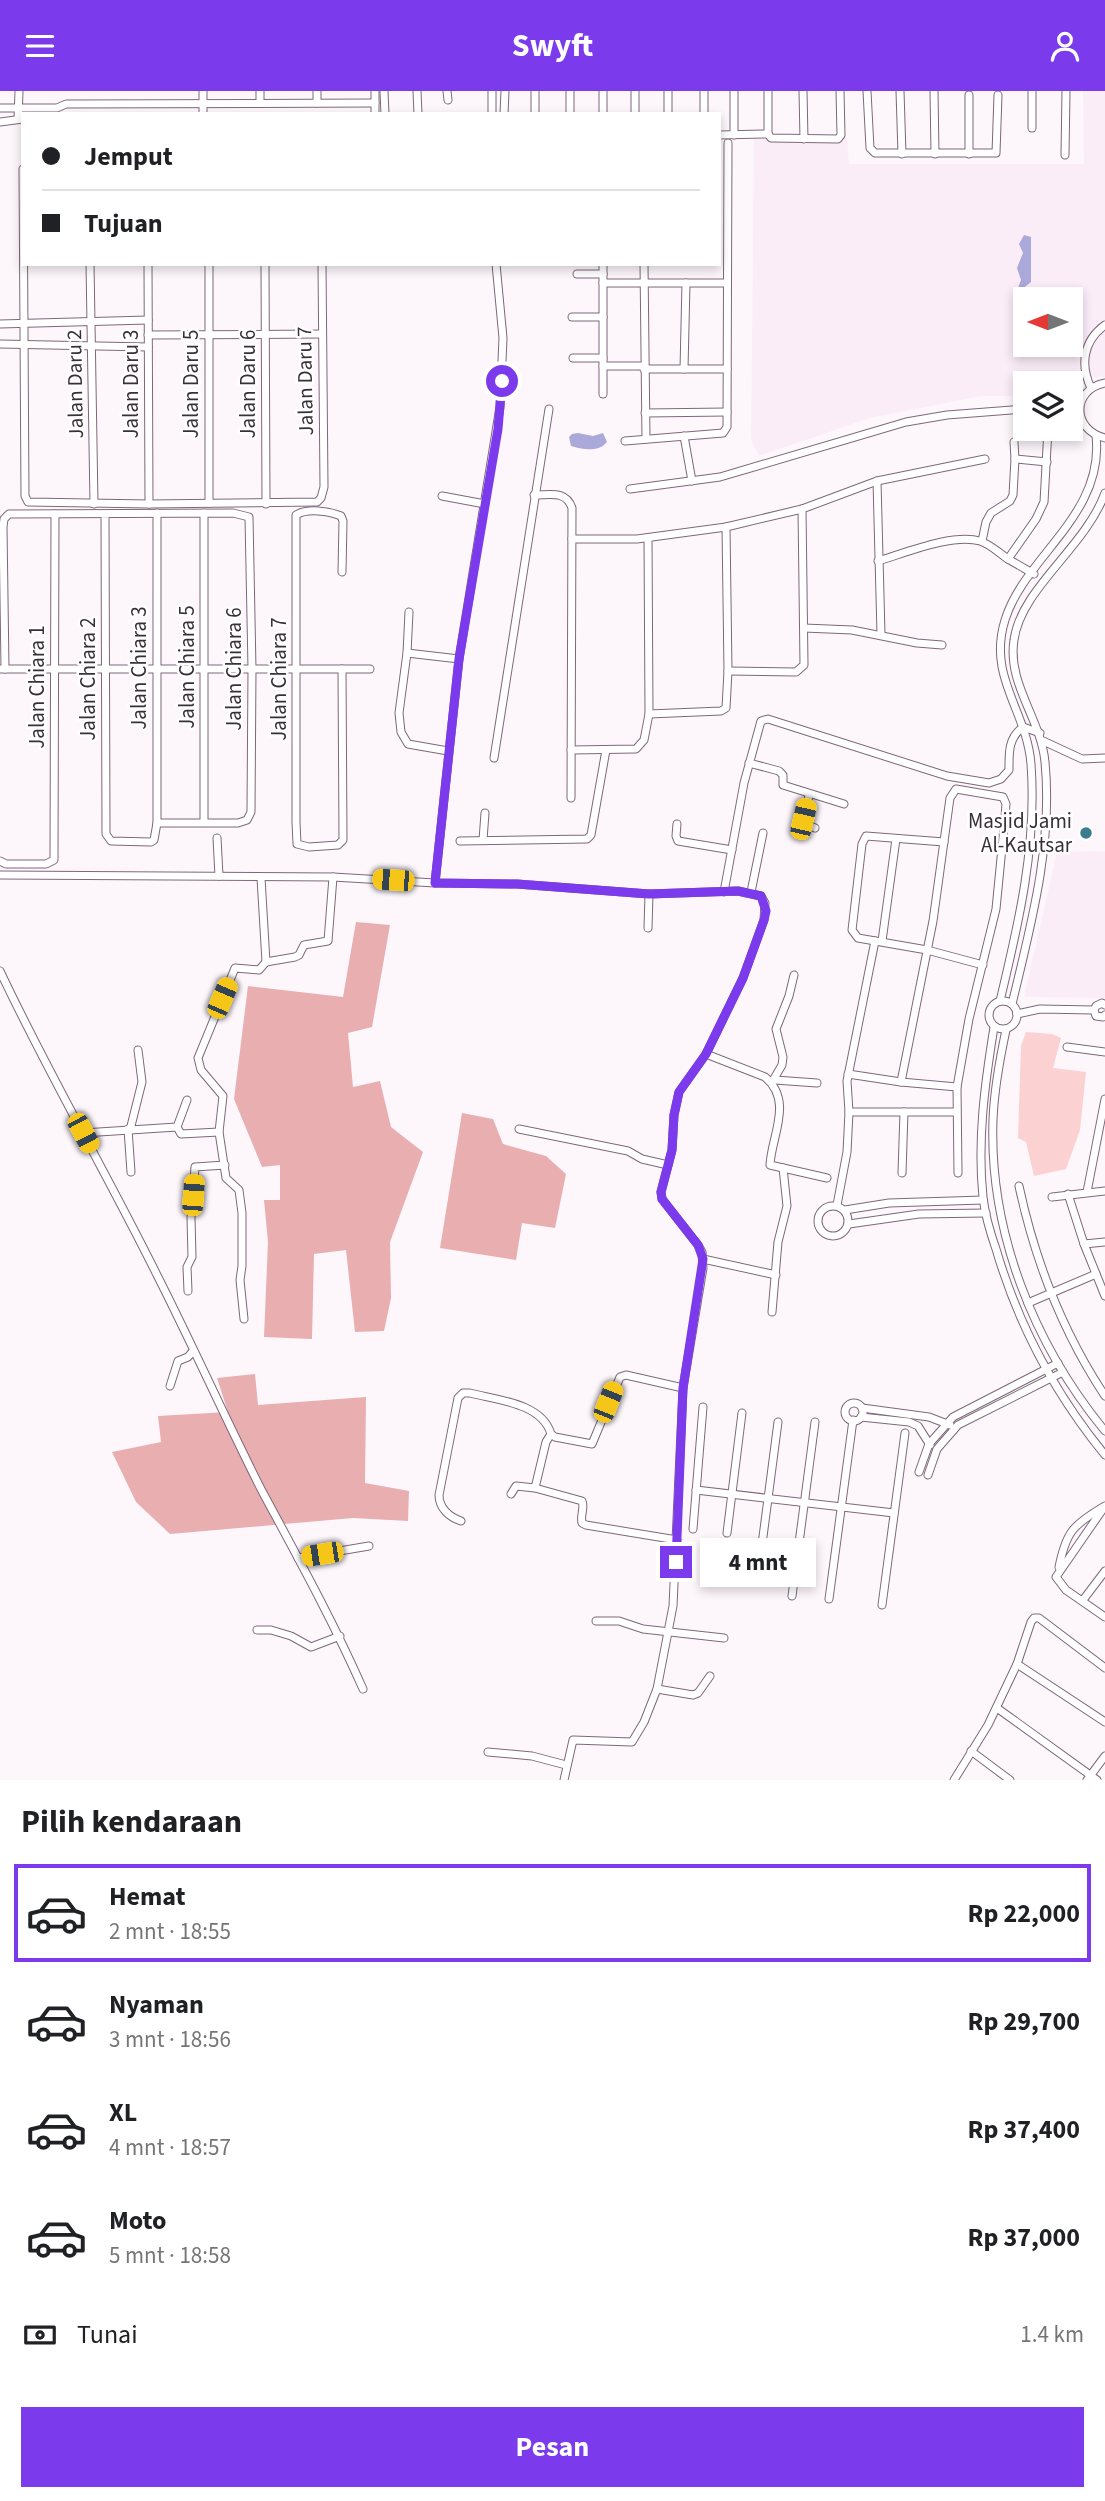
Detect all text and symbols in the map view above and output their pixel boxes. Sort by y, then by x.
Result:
text: Swyft [512,23,593,69]
icon: menu [21,27,59,65]
icon: person [1046,27,1084,65]
text: Jemput [84,138,173,175]
text: Tujuan [84,205,163,242]
north arrow [1013,287,1083,357]
map controls [1013,287,1083,441]
street label: Jalan Daru 7 [289,326,321,436]
street label: Jalan Daru 2 [59,329,91,439]
street label: Jalan Daru 3 [116,329,146,439]
street label: Jalan Daru 5 [176,329,206,439]
street label: Jalan Daru 6 [233,329,263,439]
route start [486,365,518,397]
button: layers [1013,371,1083,441]
street label: Jalan Chiara 5 [172,605,202,729]
street label: Jalan Chiara 3 [124,606,154,730]
street label: Jalan Chiara 6 [219,607,249,731]
street label: Jalan Chiara 2 [73,617,103,741]
street label: Jalan Chiara 7 [264,617,294,741]
street label: Jalan Chiara 1 [22,625,52,749]
car [789,796,818,842]
place label: Masjid Jami Al-Kautsar [968,806,1073,860]
marker: Masjid Jami Al-Kautsar [1078,825,1094,841]
car [372,868,415,892]
car [205,975,240,1021]
car [64,1110,103,1156]
car [182,1173,205,1217]
car [591,1379,626,1425]
callout: 4 mnt [700,1537,816,1587]
car [300,1540,345,1568]
route end [660,1546,692,1578]
text: 4 mnt [729,1546,787,1579]
text: Pilih kendaraan [21,1799,242,1845]
text: Hemat [109,1878,185,1915]
icon: car [25,1882,88,1945]
text: Rp 22,000 [968,1895,1080,1932]
text: 2 mnt · 18:55 [109,1915,231,1948]
text: Nyaman [109,1986,204,2023]
icon: car [25,1990,88,2053]
text: Rp 29,700 [968,2003,1080,2040]
text: 3 mnt · 18:56 [109,2023,231,2056]
text: XL [109,2094,137,2131]
icon: car [25,2098,88,2161]
text: Rp 37,400 [968,2111,1080,2148]
text: 4 mnt · 18:57 [109,2131,231,2164]
text: Moto [109,2202,166,2239]
icon: car [25,2206,88,2269]
text: Rp 37,000 [968,2219,1080,2256]
text: 5 mnt · 18:58 [109,2239,231,2272]
icon: cash [21,2316,59,2354]
text: Tunai [77,2316,138,2353]
text: 1.4 km [1020,2318,1084,2351]
button: Pesan [21,2407,1084,2487]

